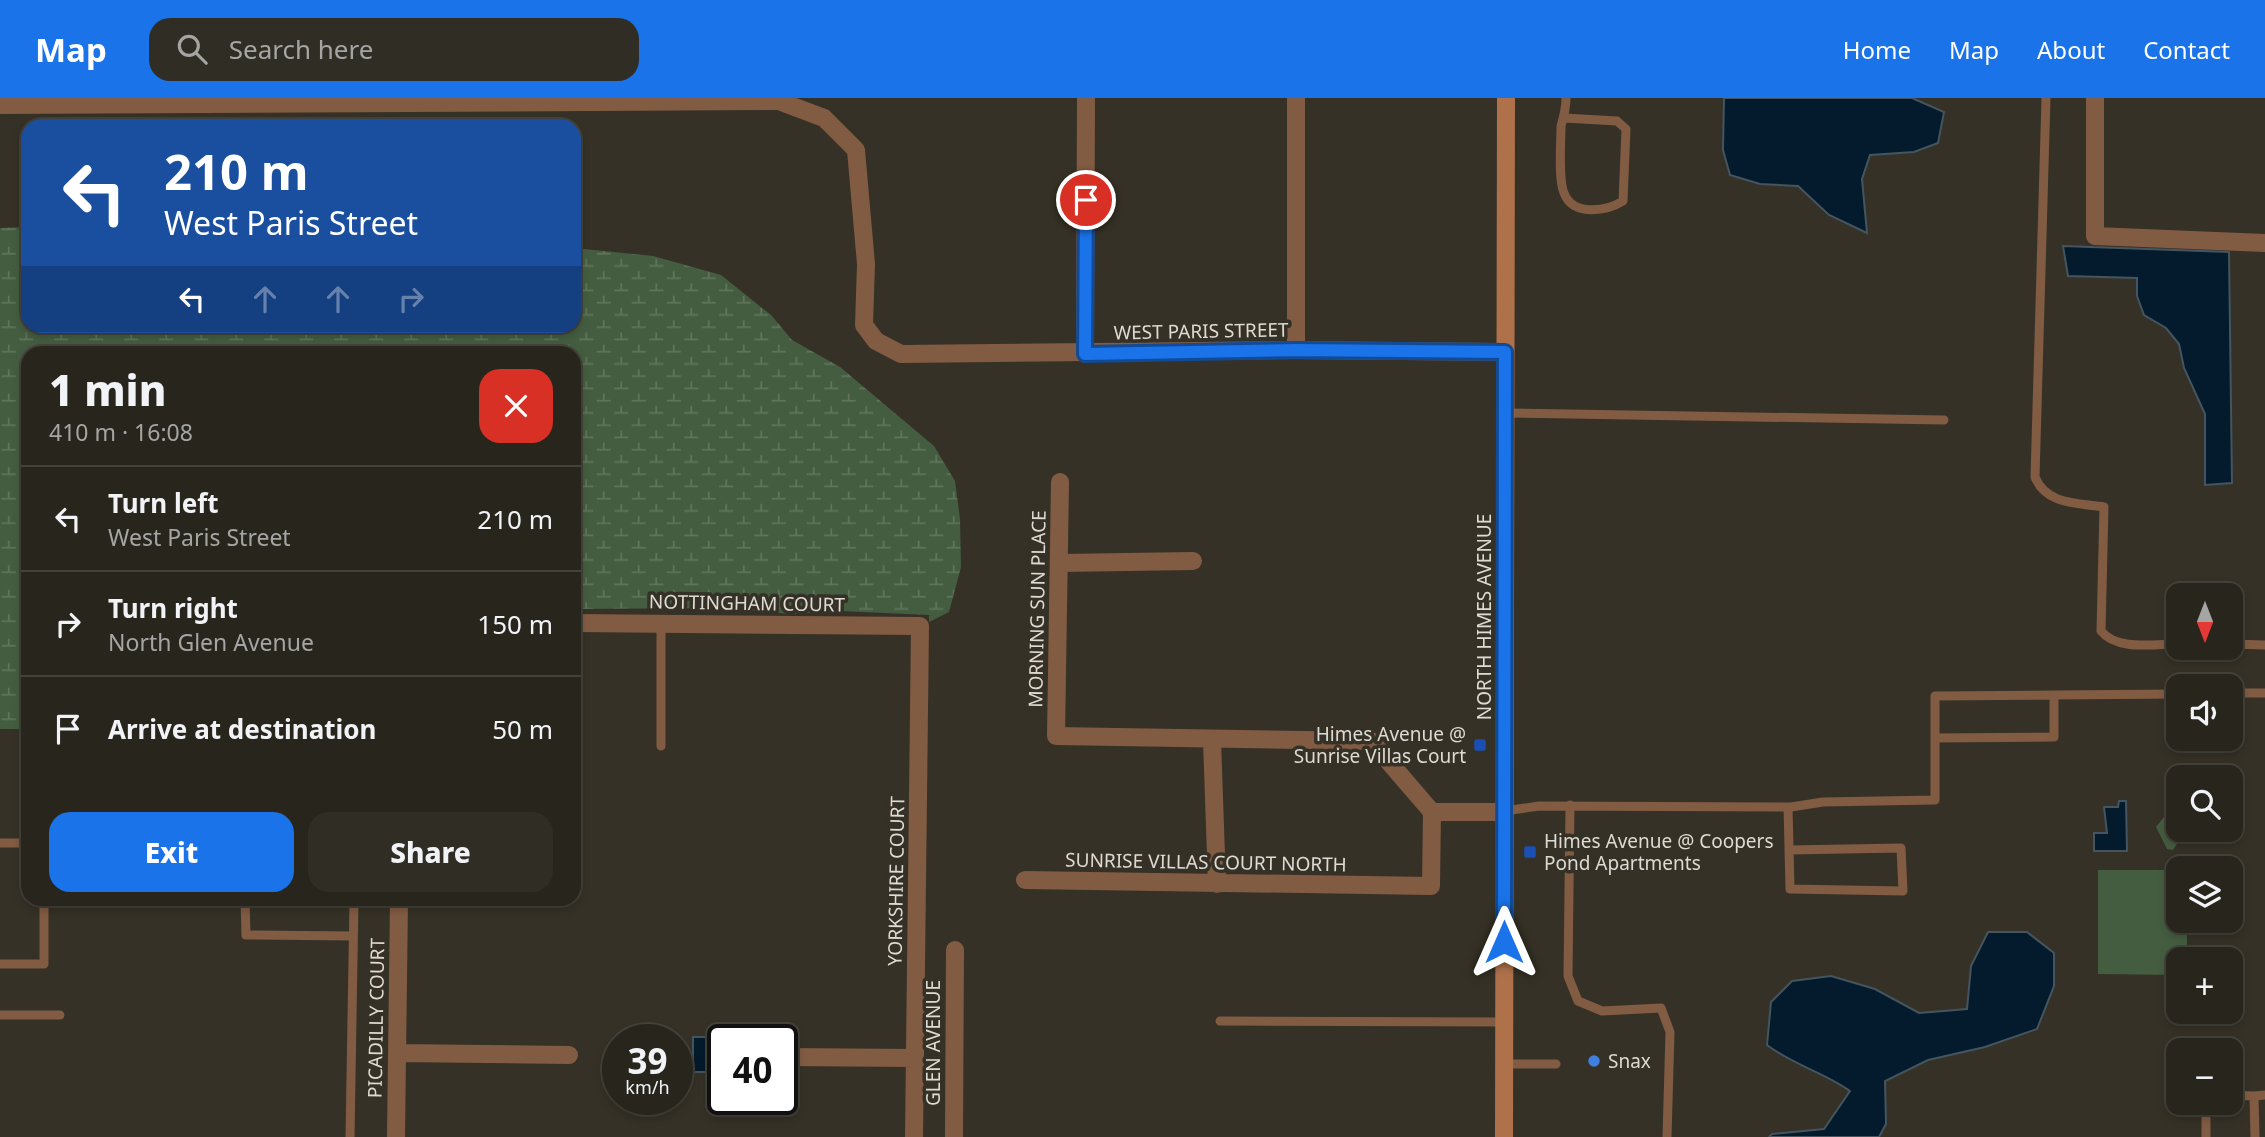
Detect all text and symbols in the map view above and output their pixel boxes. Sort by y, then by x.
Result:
search box [149,18,639,81]
text: Map [35,27,107,72]
icon: search [173,30,211,68]
text: Search here [229,31,373,67]
text: Home [1843,33,1911,66]
text: Map [1949,33,1999,66]
text: About [2037,33,2105,66]
text: Contact [2143,33,2230,66]
text: 210 m [164,138,309,204]
icon: left [49,147,140,238]
pin [1056,170,1116,230]
icon: arrive [1067,181,1105,219]
text: West Paris Street [164,201,418,244]
icon: left [173,280,211,318]
icon: ahead [246,280,284,318]
icon: ahead [319,280,357,318]
icon: right [392,280,430,318]
street label: WEST PARIS STREET [1113,316,1289,346]
text: 1 min [49,361,166,418]
button: close [479,369,553,443]
text: 410 m · 16:08 [49,416,193,448]
text: Turn left [108,485,219,521]
icon: left [49,500,87,538]
text: 210 m [477,501,553,537]
street label: MORNING SUN PLACE [1022,510,1052,708]
street label: NORTH HIMES AVENUE [1471,514,1497,720]
text: West Paris Street [108,521,291,553]
north arrow [2166,583,2244,660]
map controls [2166,583,2243,1115]
street label: NOTTINGHAM COURT [649,588,846,618]
text: Turn right [108,590,238,626]
icon: right [49,605,87,643]
text: 150 m [477,606,553,642]
text: North Glen Avenue [108,626,314,658]
button: sound [2166,674,2243,751]
icon: arrive [49,710,87,748]
text: Arrive at destination [108,711,377,747]
text: 50 m [492,711,553,747]
place label: Himes Avenue @ Sunrise Villas Court [1294,721,1466,769]
marker: Himes Avenue @ Sunrise Villas Court [1472,737,1488,753]
button: search [2166,765,2243,842]
street label: YORKSHIRE COURT [882,795,910,966]
button: Exit [49,812,294,892]
button: Share [308,812,553,892]
place label: Himes Avenue @ Coopers Pond Apartments [1544,828,1774,876]
marker: Himes Avenue @ Coopers Pond Apartments [1522,844,1538,860]
street label: SUNRISE VILLAS COURT NORTH [1065,847,1347,877]
button: layers [2166,856,2243,933]
position arrow [1467,905,1541,979]
street label: PICADILLY COURT [362,937,390,1098]
button: + [2166,947,2243,1024]
street label: GLEN AVENUE [920,980,946,1106]
speed limit sign: 40 [707,1024,798,1115]
text: 39 [627,1037,668,1084]
button: − [2166,1038,2243,1115]
place label: Snax [1608,1048,1651,1074]
marker: Snax [1586,1053,1602,1069]
text: km/h [625,1075,670,1099]

